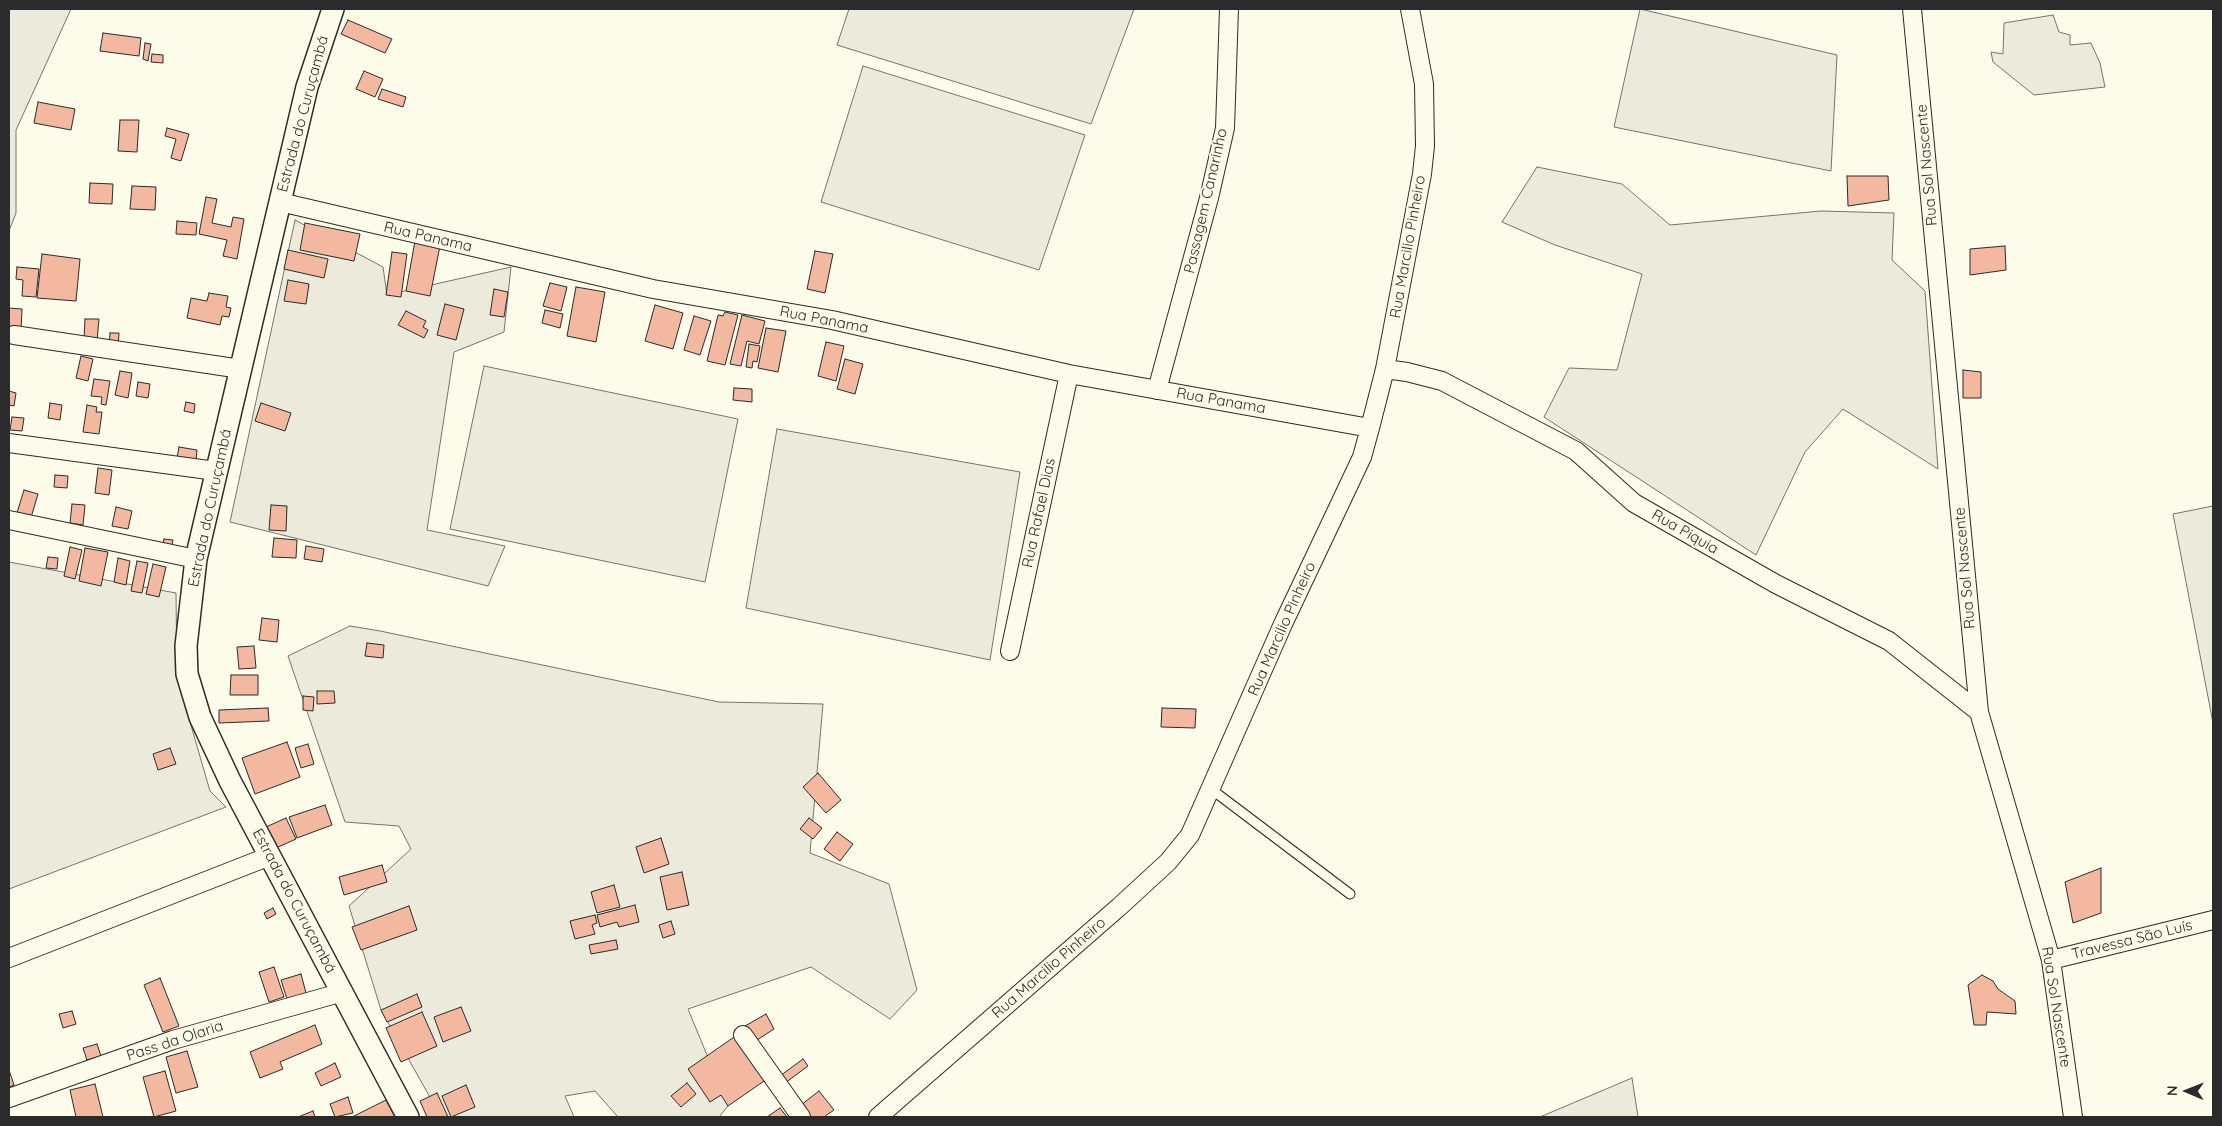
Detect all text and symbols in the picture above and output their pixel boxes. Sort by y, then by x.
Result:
street label: Estrada do Curuçambá [273,34,333,194]
street label: Rua Sol Nascente [1913,103,1941,227]
street label: Passagem Canarinho [1181,127,1231,275]
street label: Rua Marcilio Pinheiro [1387,174,1429,320]
street label: Rua Panama [382,218,474,256]
street label: Rua Panama [778,303,870,337]
street label: Rua Panama [1175,384,1267,418]
street label: Estrada do Curuçambá [184,427,236,589]
street label: Rua Rafael Dias [1019,457,1059,569]
street label: Rua Piquia [1649,506,1721,558]
street label: Rua Sol Nascente [1951,506,1979,630]
street label: Rua Marcilio Pinheiro [1244,559,1320,699]
street label: Estrada do Curuçambá [248,826,340,976]
street label: Rua Marcilio Pinheiro [988,914,1110,1022]
street label: Travessa São Luís [2070,916,2194,964]
street label: Rua Sol Nascente [2038,945,2074,1069]
street label: Pass da Olaria [124,1017,226,1065]
north arrow [2162,1066,2212,1116]
text: N [2163,1085,2181,1096]

